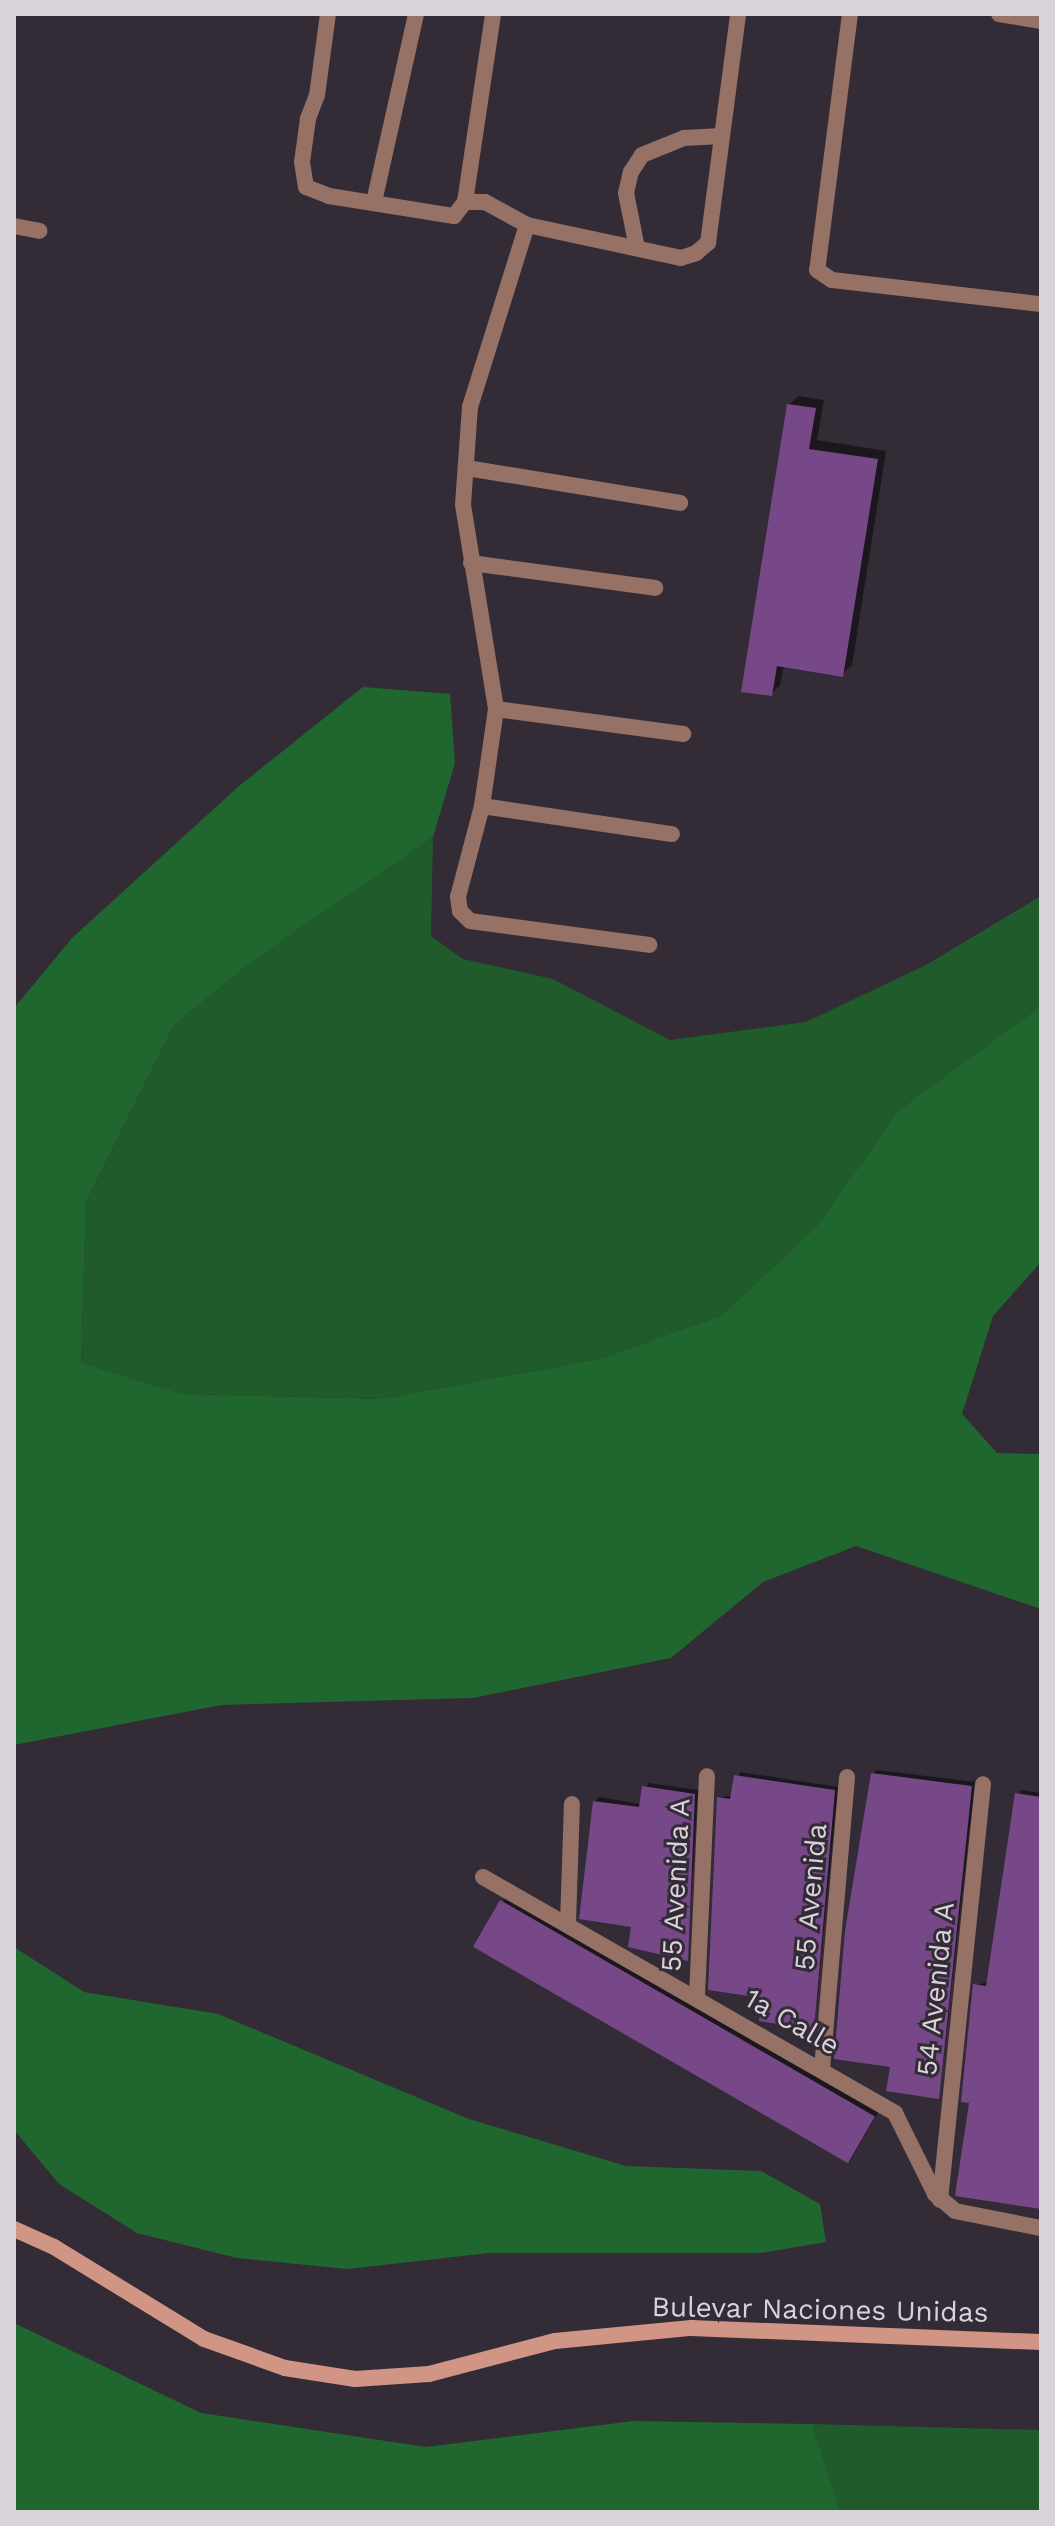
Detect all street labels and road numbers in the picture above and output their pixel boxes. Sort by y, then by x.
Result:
street label: 55 Avenida A [655,1796,697,1974]
street label: 55 Avenida [788,1822,834,1972]
street label: 54 Avenida A [910,1899,962,2079]
street label: 1a Calle [738,1981,846,2063]
street label: Bulevar Naciones Unidas [651,2290,989,2330]

